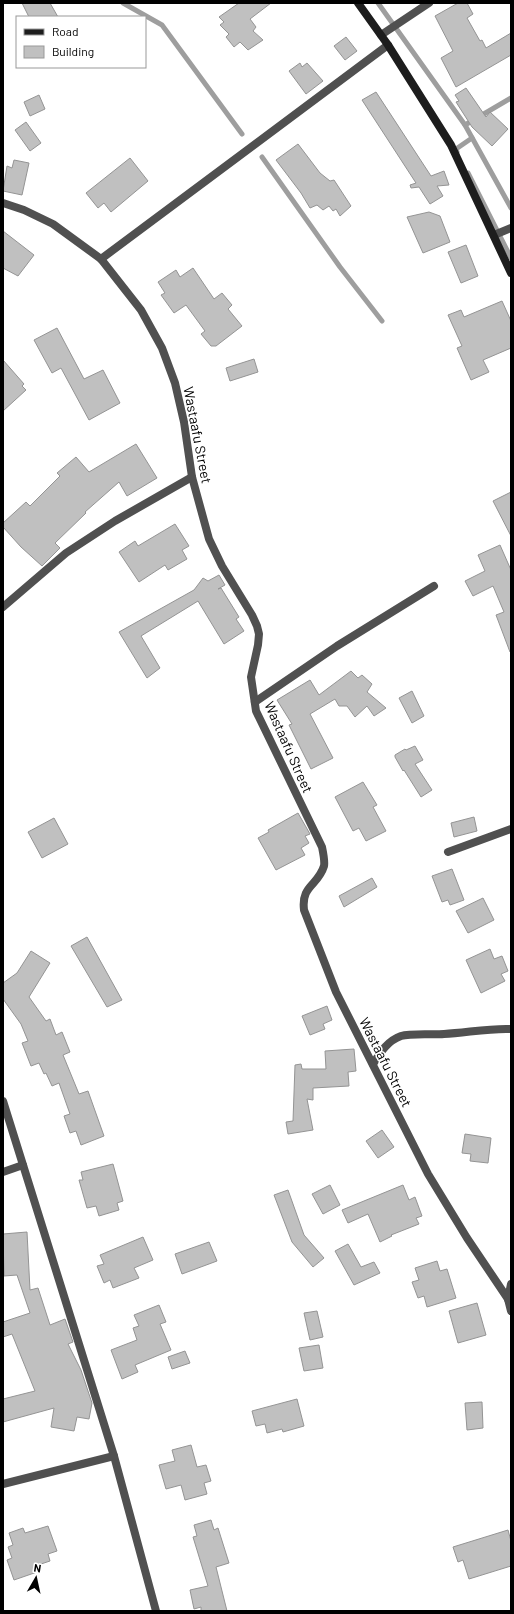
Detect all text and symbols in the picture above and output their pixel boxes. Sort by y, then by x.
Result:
legend [16,16,146,68]
text: Road [52,24,79,38]
text: Building [52,44,94,58]
street label: Wastaafu Street [180,385,216,485]
street label: Wastaafu Street [261,699,317,795]
street label: Wastaafu Street [356,1014,416,1110]
north arrow [16,1558,56,1598]
text: N [33,1561,42,1575]

